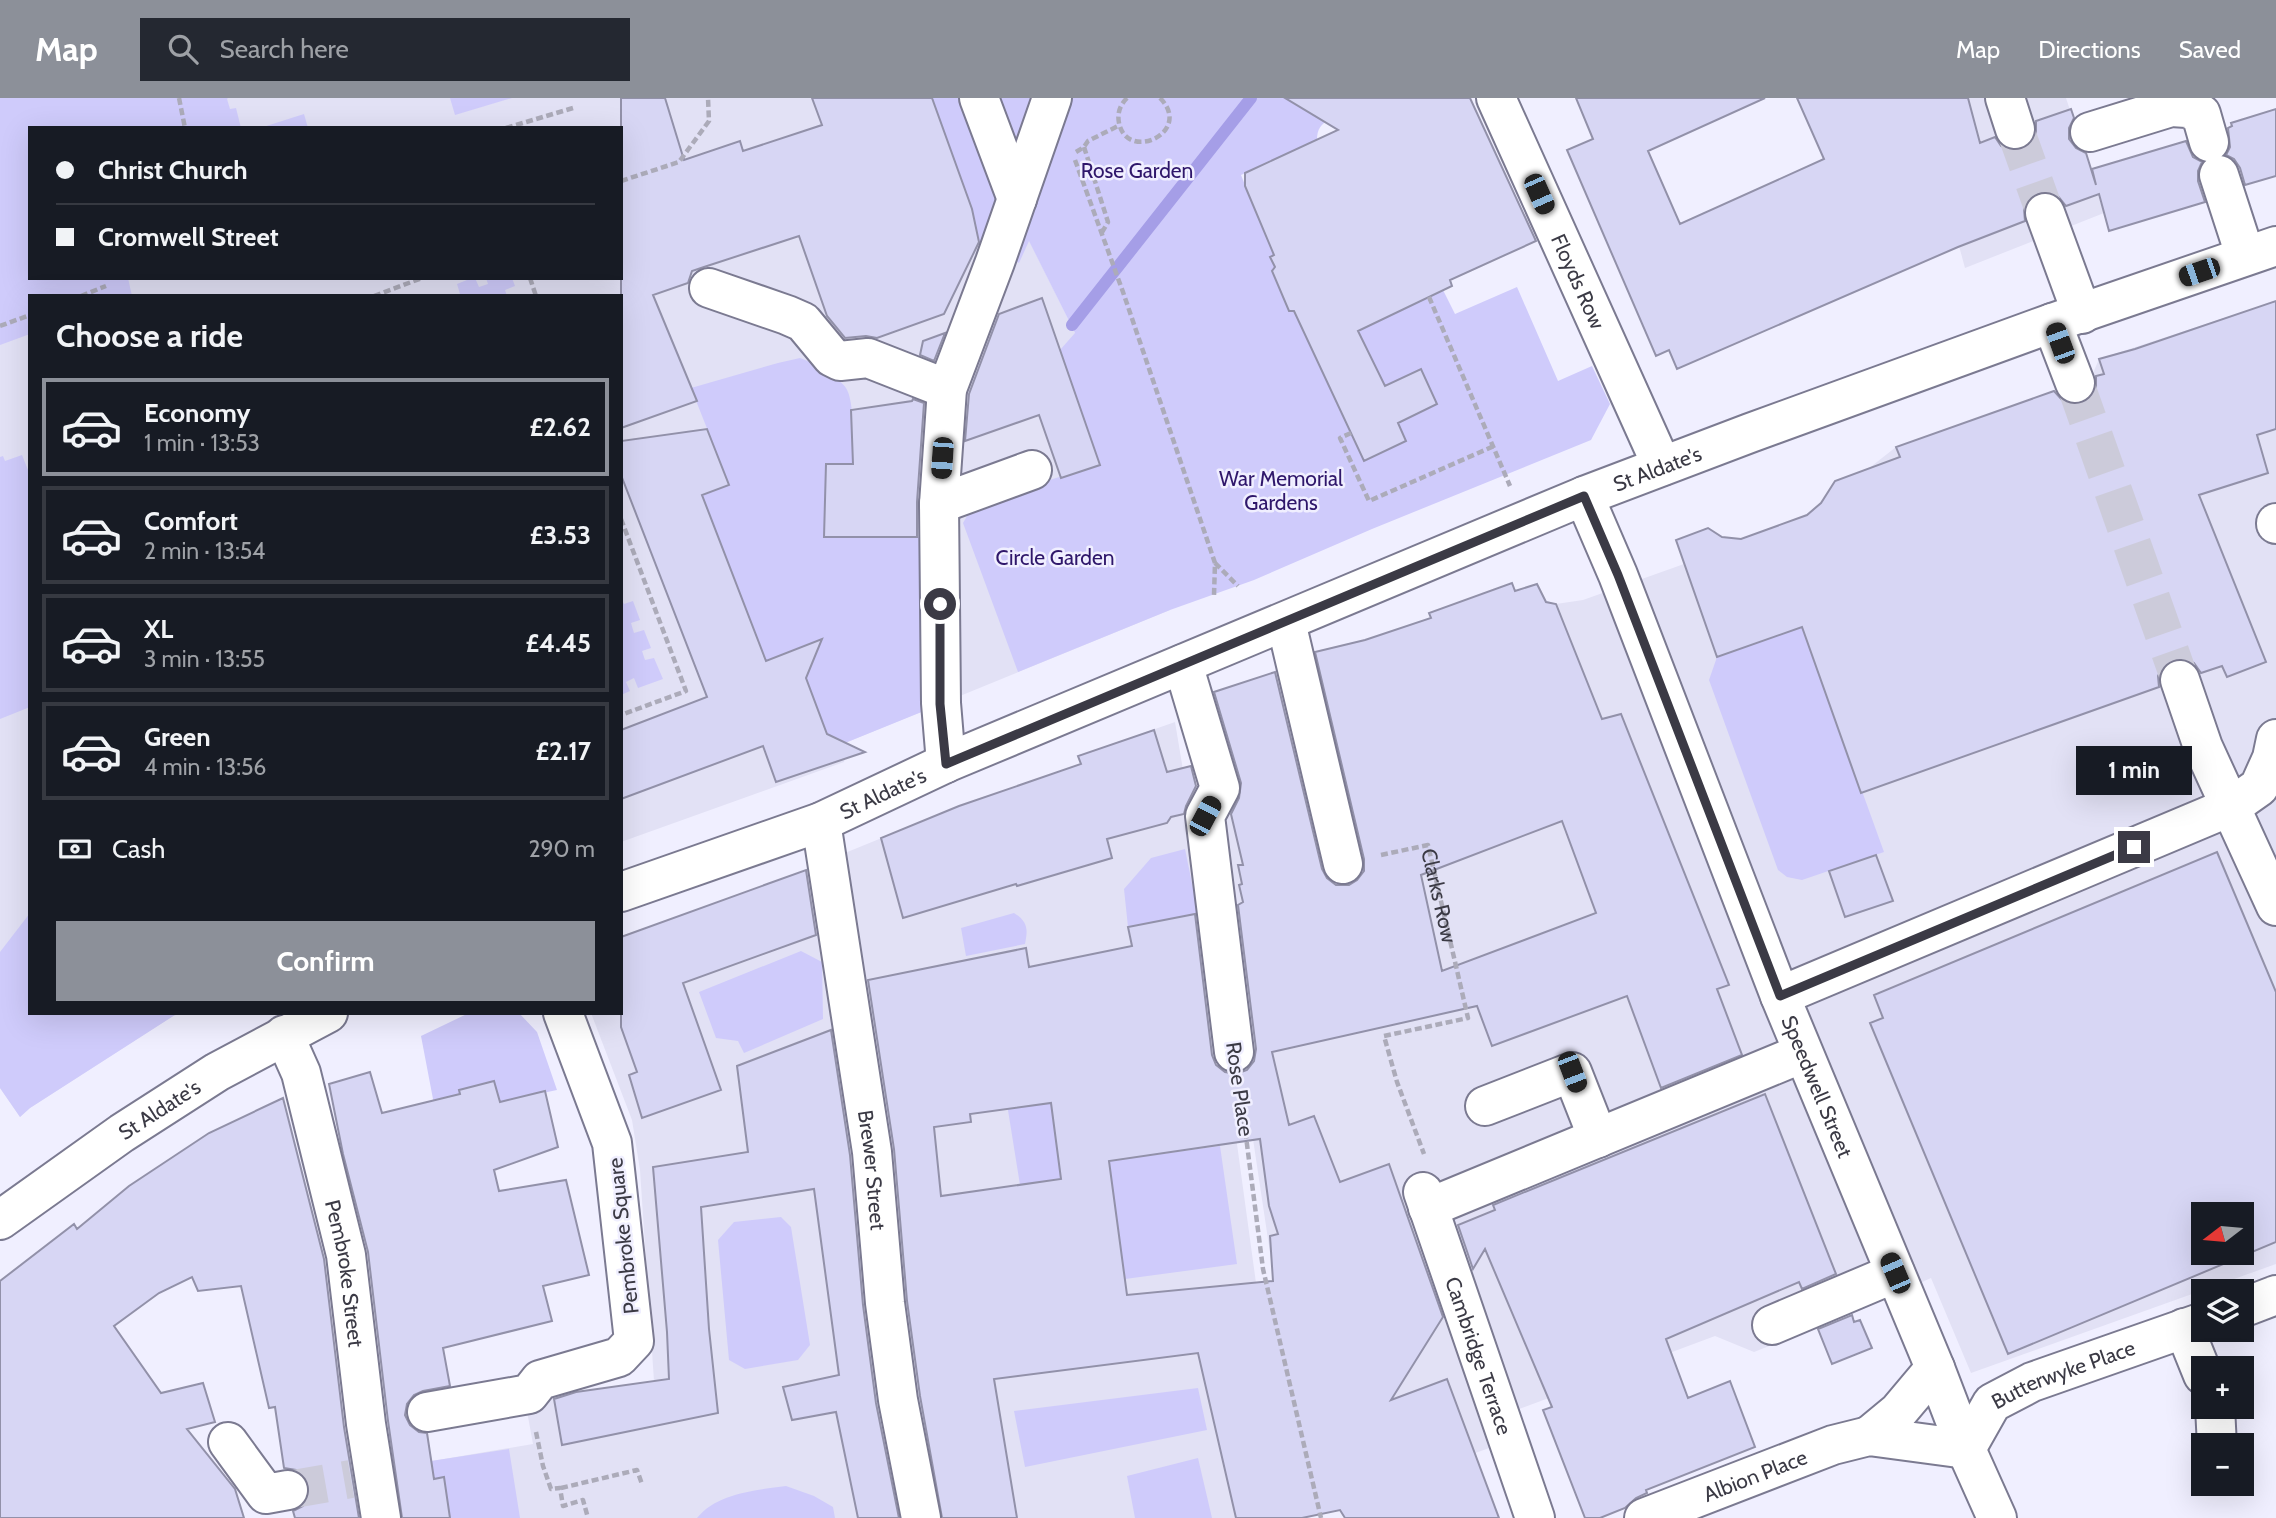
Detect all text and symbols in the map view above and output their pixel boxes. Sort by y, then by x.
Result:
search box [140,18,630,81]
text: Map [35,29,98,69]
icon: search [164,30,202,68]
text: Search here [220,33,349,65]
text: Map [1956,35,2000,64]
text: Directions [2038,35,2141,64]
text: Saved [2179,35,2241,64]
text: Christ Church [98,154,248,186]
park label: Rose Garden [1081,158,1193,183]
car [1521,171,1558,217]
text: Cromwell Street [98,221,279,253]
street label: Floyds Row [1546,230,1611,333]
car [2176,255,2223,289]
text: Choose a ride [56,316,243,355]
car [2043,320,2078,366]
icon: car [60,396,123,459]
text: Economy [144,397,250,429]
text: £2.62 [530,411,591,443]
text: 1 min · 13:53 [144,429,260,457]
car [931,436,954,480]
street label: St Aldate's [1610,440,1705,496]
park label: War Memorial Gardens [1219,466,1343,515]
icon: car [60,504,123,567]
text: Comfort [144,505,238,537]
text: £3.53 [530,519,591,551]
text: 2 min · 13:54 [144,537,265,565]
park label: Circle Garden [996,545,1114,570]
route start [924,588,956,620]
icon: car [60,612,123,675]
text: XL [144,613,173,645]
text: £4.45 [525,627,591,659]
text: 3 min · 13:55 [144,645,265,673]
icon: car [60,720,123,783]
text: Green [144,721,211,753]
text: £2.17 [536,735,591,767]
callout: 1 min [2076,746,2192,794]
text: 4 min · 13:56 [144,753,266,781]
text: 1 min [2108,756,2160,784]
street label: St Aldate's [835,762,930,824]
car [1186,793,1225,839]
icon: cash [56,830,94,868]
route end [2118,831,2150,863]
text: Cash [112,833,165,865]
text: 290 m [528,835,595,863]
street label: Clarks Row [1417,846,1463,945]
button: Confirm [56,921,595,1001]
street label: Speedwell Street [1777,1012,1858,1161]
street label: Rose Place [1221,1040,1259,1138]
car [1555,1049,1590,1095]
street label: St Aldate's [113,1073,205,1145]
street label: Brewer Street [853,1108,891,1231]
street label: Pembroke Square [602,1156,644,1315]
street label: Pembroke Street [320,1197,369,1348]
north arrow [2191,1202,2254,1265]
map controls [2191,1202,2254,1496]
car [1878,1250,1913,1296]
street label: Cambridge Terrace [1440,1273,1518,1438]
button: layers [2191,1279,2254,1342]
street label: Butterwyke Place [1987,1334,2138,1414]
button: + [2191,1356,2254,1419]
button: − [2191,1433,2254,1496]
street label: Albion Place [1700,1444,1811,1506]

